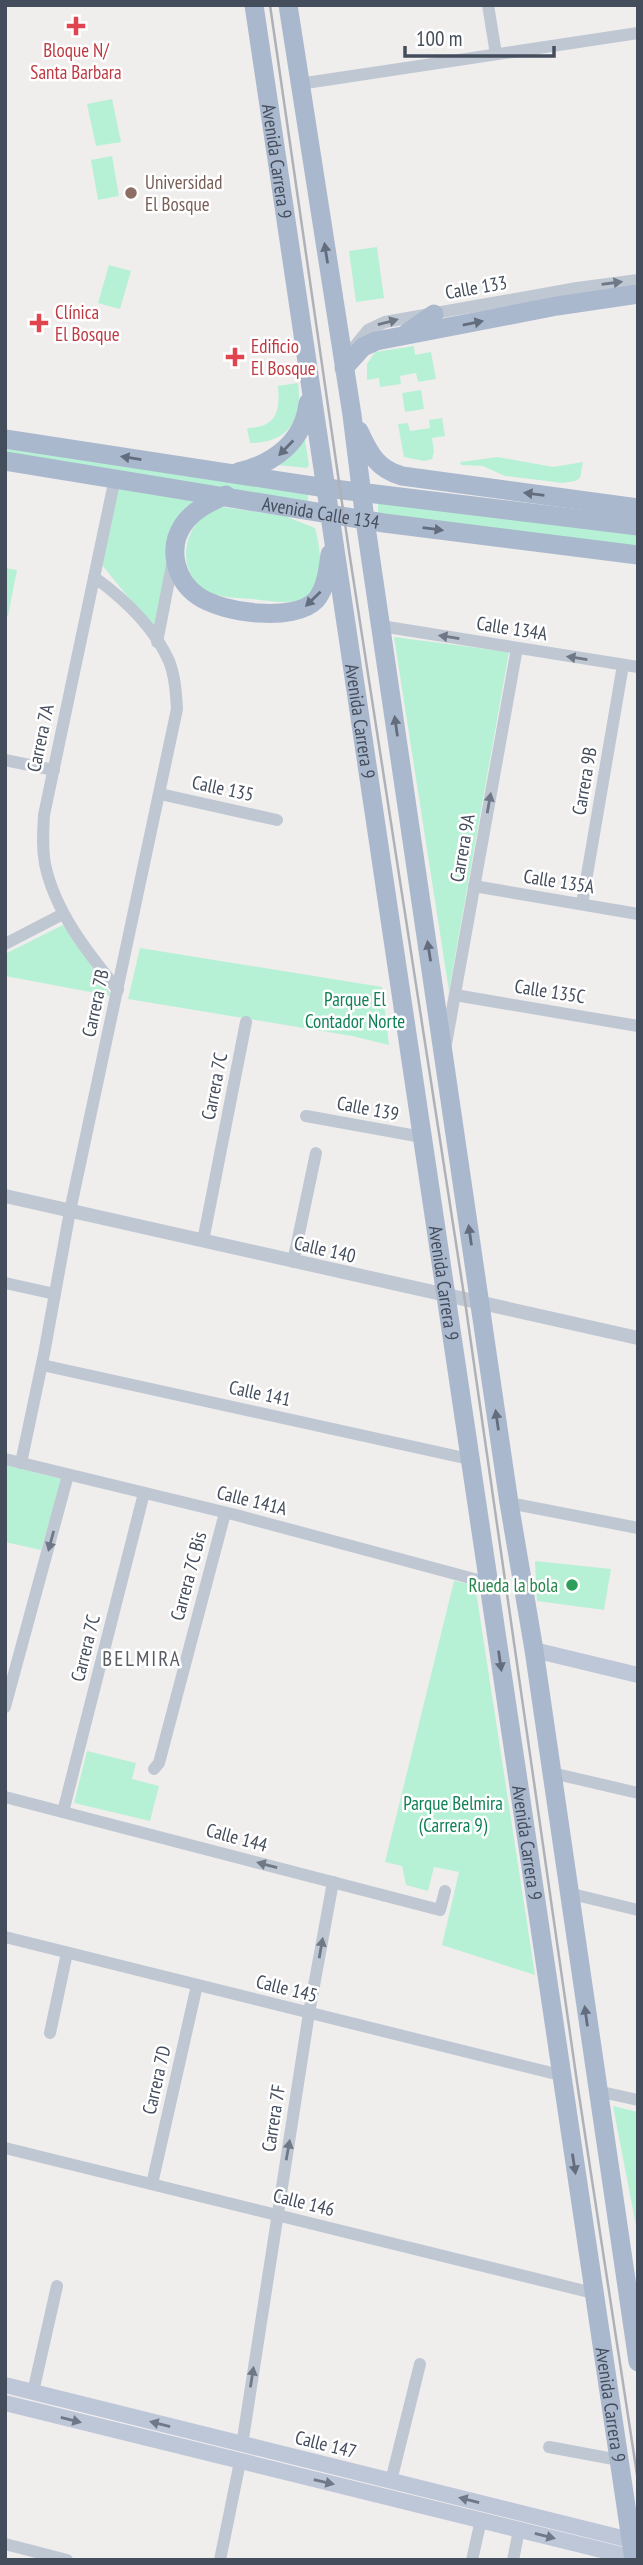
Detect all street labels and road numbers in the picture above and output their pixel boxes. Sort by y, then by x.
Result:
street label: Avenida Carrera 9 [257,102,298,220]
street label: Calle 133 [443,270,509,304]
street label: Avenida Calle 134 [260,491,382,534]
street label: Calle 134A [475,611,549,645]
street label: Avenida Carrera 9 [340,662,381,780]
street label: Carrera 7A [21,702,59,774]
street label: Carrera 9B [566,745,602,817]
street label: Calle 135 [190,770,256,806]
street label: Carrera 9A [444,812,480,884]
street label: Calle 135A [522,864,596,898]
street label: Carrera 7B [76,967,114,1039]
street label: Calle 135C [513,974,587,1008]
street label: Carrera 7C [196,1050,232,1122]
street label: Calle 139 [335,1090,401,1126]
street label: Avenida Carrera 9 [424,1224,464,1342]
street label: Calle 140 [292,1230,358,1268]
street label: Calle 141 [227,1375,293,1411]
street label: Calle 141A [214,1480,290,1520]
street label: Carrera 7C Bis [165,1529,211,1623]
street label: Carrera 7C [65,1612,105,1684]
street label: Avenida Carrera 9 [507,1784,548,1902]
street label: Calle 144 [204,1817,271,1857]
street label: Calle 145 [254,1969,320,2007]
street label: Carrera 7D [136,2043,176,2117]
street label: Carrera 7F [256,2083,290,2153]
street label: Calle 146 [271,2183,337,2221]
street label: Avenida Carrera 9 [591,2346,631,2464]
street label: Calle 147 [293,2425,359,2463]

